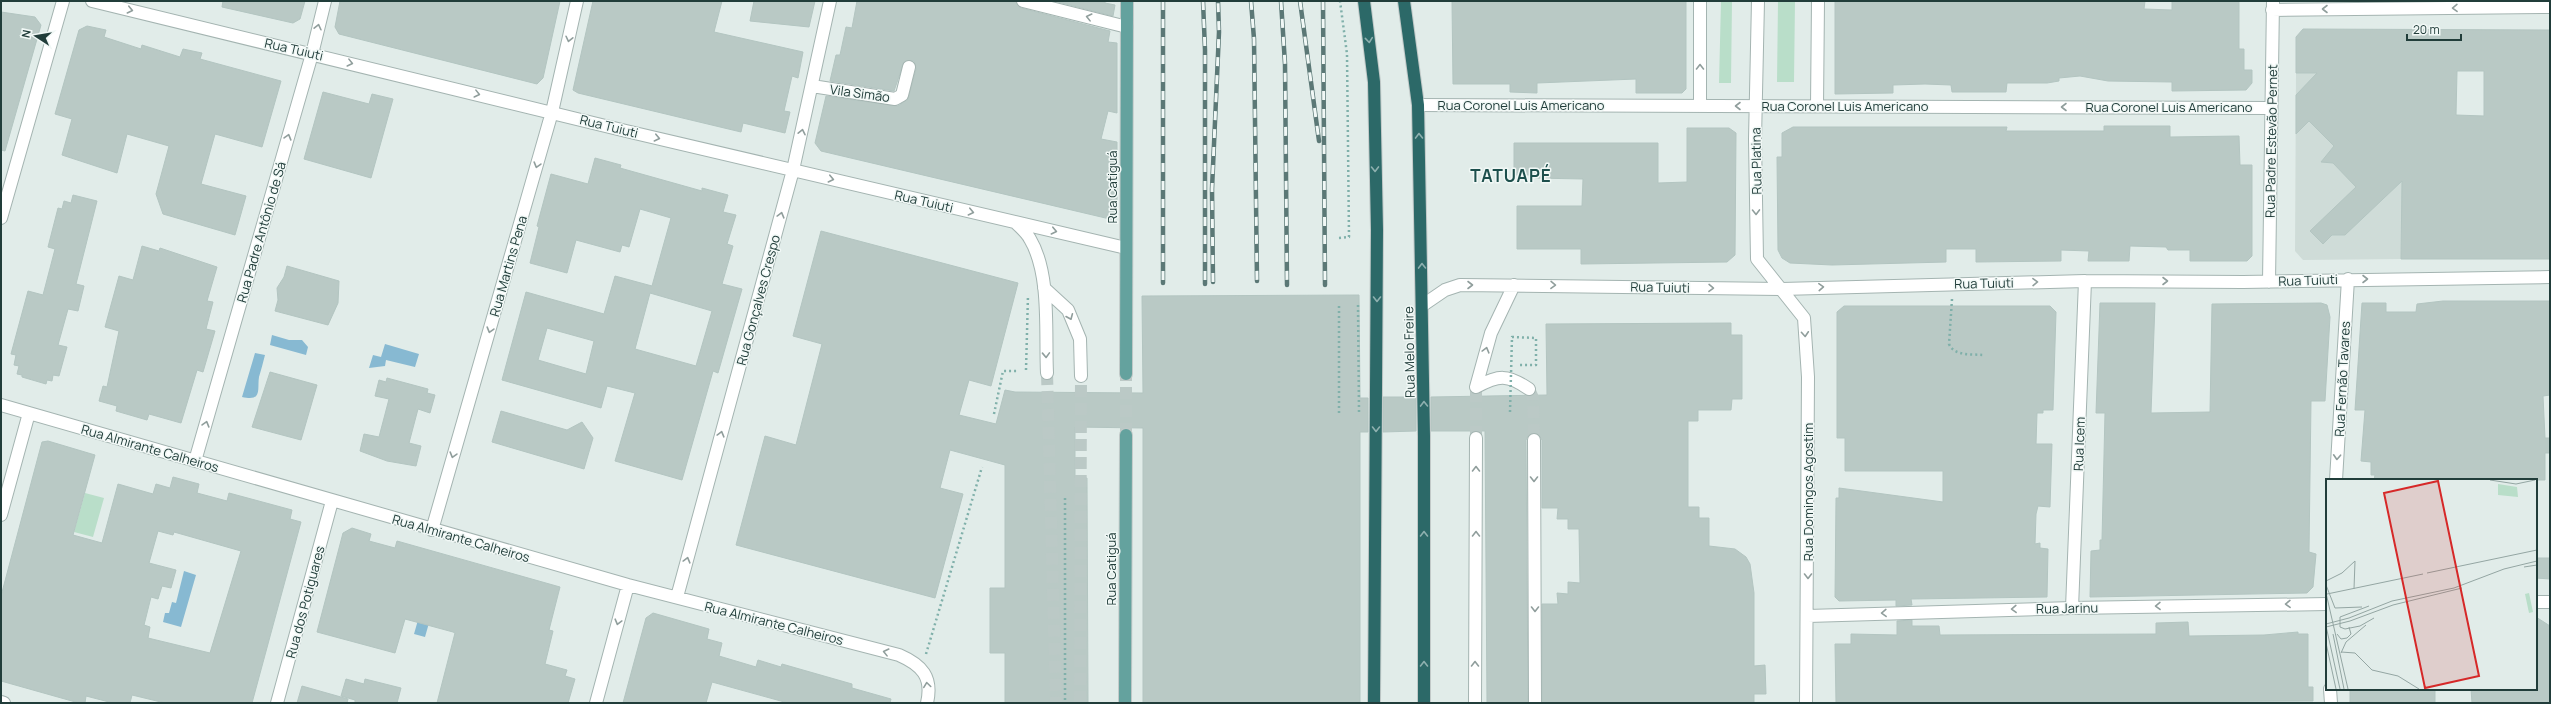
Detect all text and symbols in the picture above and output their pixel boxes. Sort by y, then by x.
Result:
one-way arrow [2452,4,2458,12]
one-way arrow [126,5,133,14]
one-way arrow [2322,5,2328,13]
one-way arrow [1086,14,1092,22]
north arrow [16,16,56,56]
scale bar [2407,16,2461,42]
text: 20 m [2413,21,2440,38]
one-way arrow [314,24,322,31]
text: N [18,28,34,39]
street label: Rua Tuiuti [263,34,325,64]
one-way arrow [565,36,573,42]
one-way arrow [1364,37,1373,43]
one-way arrow [346,58,353,67]
one-way arrow [1696,64,1704,70]
street label: Rua Padre Estevão Pernet [2261,64,2281,218]
street label: Vila Simão [829,80,891,106]
one-way arrow [473,89,480,98]
street label: Rua Coronel Luis Americano [1438,96,1605,114]
street label: Rua Coronel Luis Americano [1762,97,1929,115]
street label: Rua Coronel Luis Americano [2086,98,2253,116]
one-way arrow [1735,102,1741,110]
one-way arrow [2061,103,2067,111]
street label: Rua Tuiuti [578,110,640,142]
street label: Rua Platina [1746,127,1766,195]
one-way arrow [797,129,805,135]
one-way arrow [653,133,660,142]
one-way arrow [1415,133,1423,139]
one-way arrow [283,134,292,141]
street label: Rua Catiguá [1103,150,1121,224]
street label: Rua Padre Antônio de Sá [232,159,290,305]
one-way arrow [533,161,542,168]
district label: TATUAPÉ [1470,164,1552,187]
one-way arrow [1371,166,1379,172]
one-way arrow [828,175,834,183]
street label: Rua Tuiuti [893,186,955,216]
one-way arrow [968,207,975,216]
one-way arrow [1752,209,1760,215]
one-way arrow [776,211,785,218]
street label: Rua Martins Pena [485,213,531,319]
one-way arrow [1051,227,1057,235]
street label: Rua Gonçalves Crespo [732,232,784,367]
one-way arrow [1418,263,1426,269]
street label: Rua Tuiuti [2278,270,2338,290]
street label: Rua Tuiuti [1954,273,2014,293]
one-way arrow [2362,275,2368,283]
street label: Rua Tuiuti [1630,277,1690,297]
one-way arrow [2162,277,2168,286]
one-way arrow [2032,278,2038,286]
one-way arrow [1467,281,1473,289]
one-way arrow [1550,281,1556,289]
one-way arrow [1818,283,1824,291]
one-way arrow [1708,284,1714,292]
one-way arrow [1373,296,1381,302]
street label: Rua Melo Freire [1399,306,1419,398]
one-way arrow [1066,313,1074,320]
street label: Rua Fernão Tavares [2330,321,2354,437]
one-way arrow [486,327,494,334]
one-way arrow [1800,331,1809,338]
one-way arrow [1482,347,1490,353]
one-way arrow [1042,352,1050,358]
one-way arrow [1420,401,1428,407]
street label: Rua Icem [2069,417,2089,471]
street label: Rua Almirante Calheiros [79,420,221,476]
one-way arrow [201,421,210,428]
street label: Rua Domingos Agostim [1799,423,1817,561]
one-way arrow [1372,426,1380,432]
one-way arrow [716,431,725,438]
one-way arrow [450,452,458,459]
one-way arrow [2333,454,2342,460]
one-way arrow [1472,466,1480,472]
one-way arrow [1530,476,1538,482]
inset map [2326,479,2537,690]
street label: Rua Almirante Calheiros [390,510,532,566]
one-way arrow [1420,531,1428,537]
one-way arrow [1472,531,1480,537]
street label: Rua Catiguá [1102,532,1120,606]
street label: Rua dos Potiguares [281,544,329,660]
one-way arrow [682,557,691,564]
one-way arrow [1804,573,1812,579]
street label: Rua Almirante Calheiros [703,597,845,649]
street label: Rua Jarinu [2036,598,2098,618]
one-way arrow [2285,600,2291,608]
one-way arrow [2155,602,2161,610]
one-way arrow [2011,605,2017,614]
one-way arrow [1531,606,1539,612]
one-way arrow [1881,609,1887,617]
one-way arrow [614,618,623,625]
one-way arrow [883,648,890,656]
one-way arrow [1420,661,1428,667]
one-way arrow [1471,661,1479,667]
one-way arrow [923,682,932,688]

